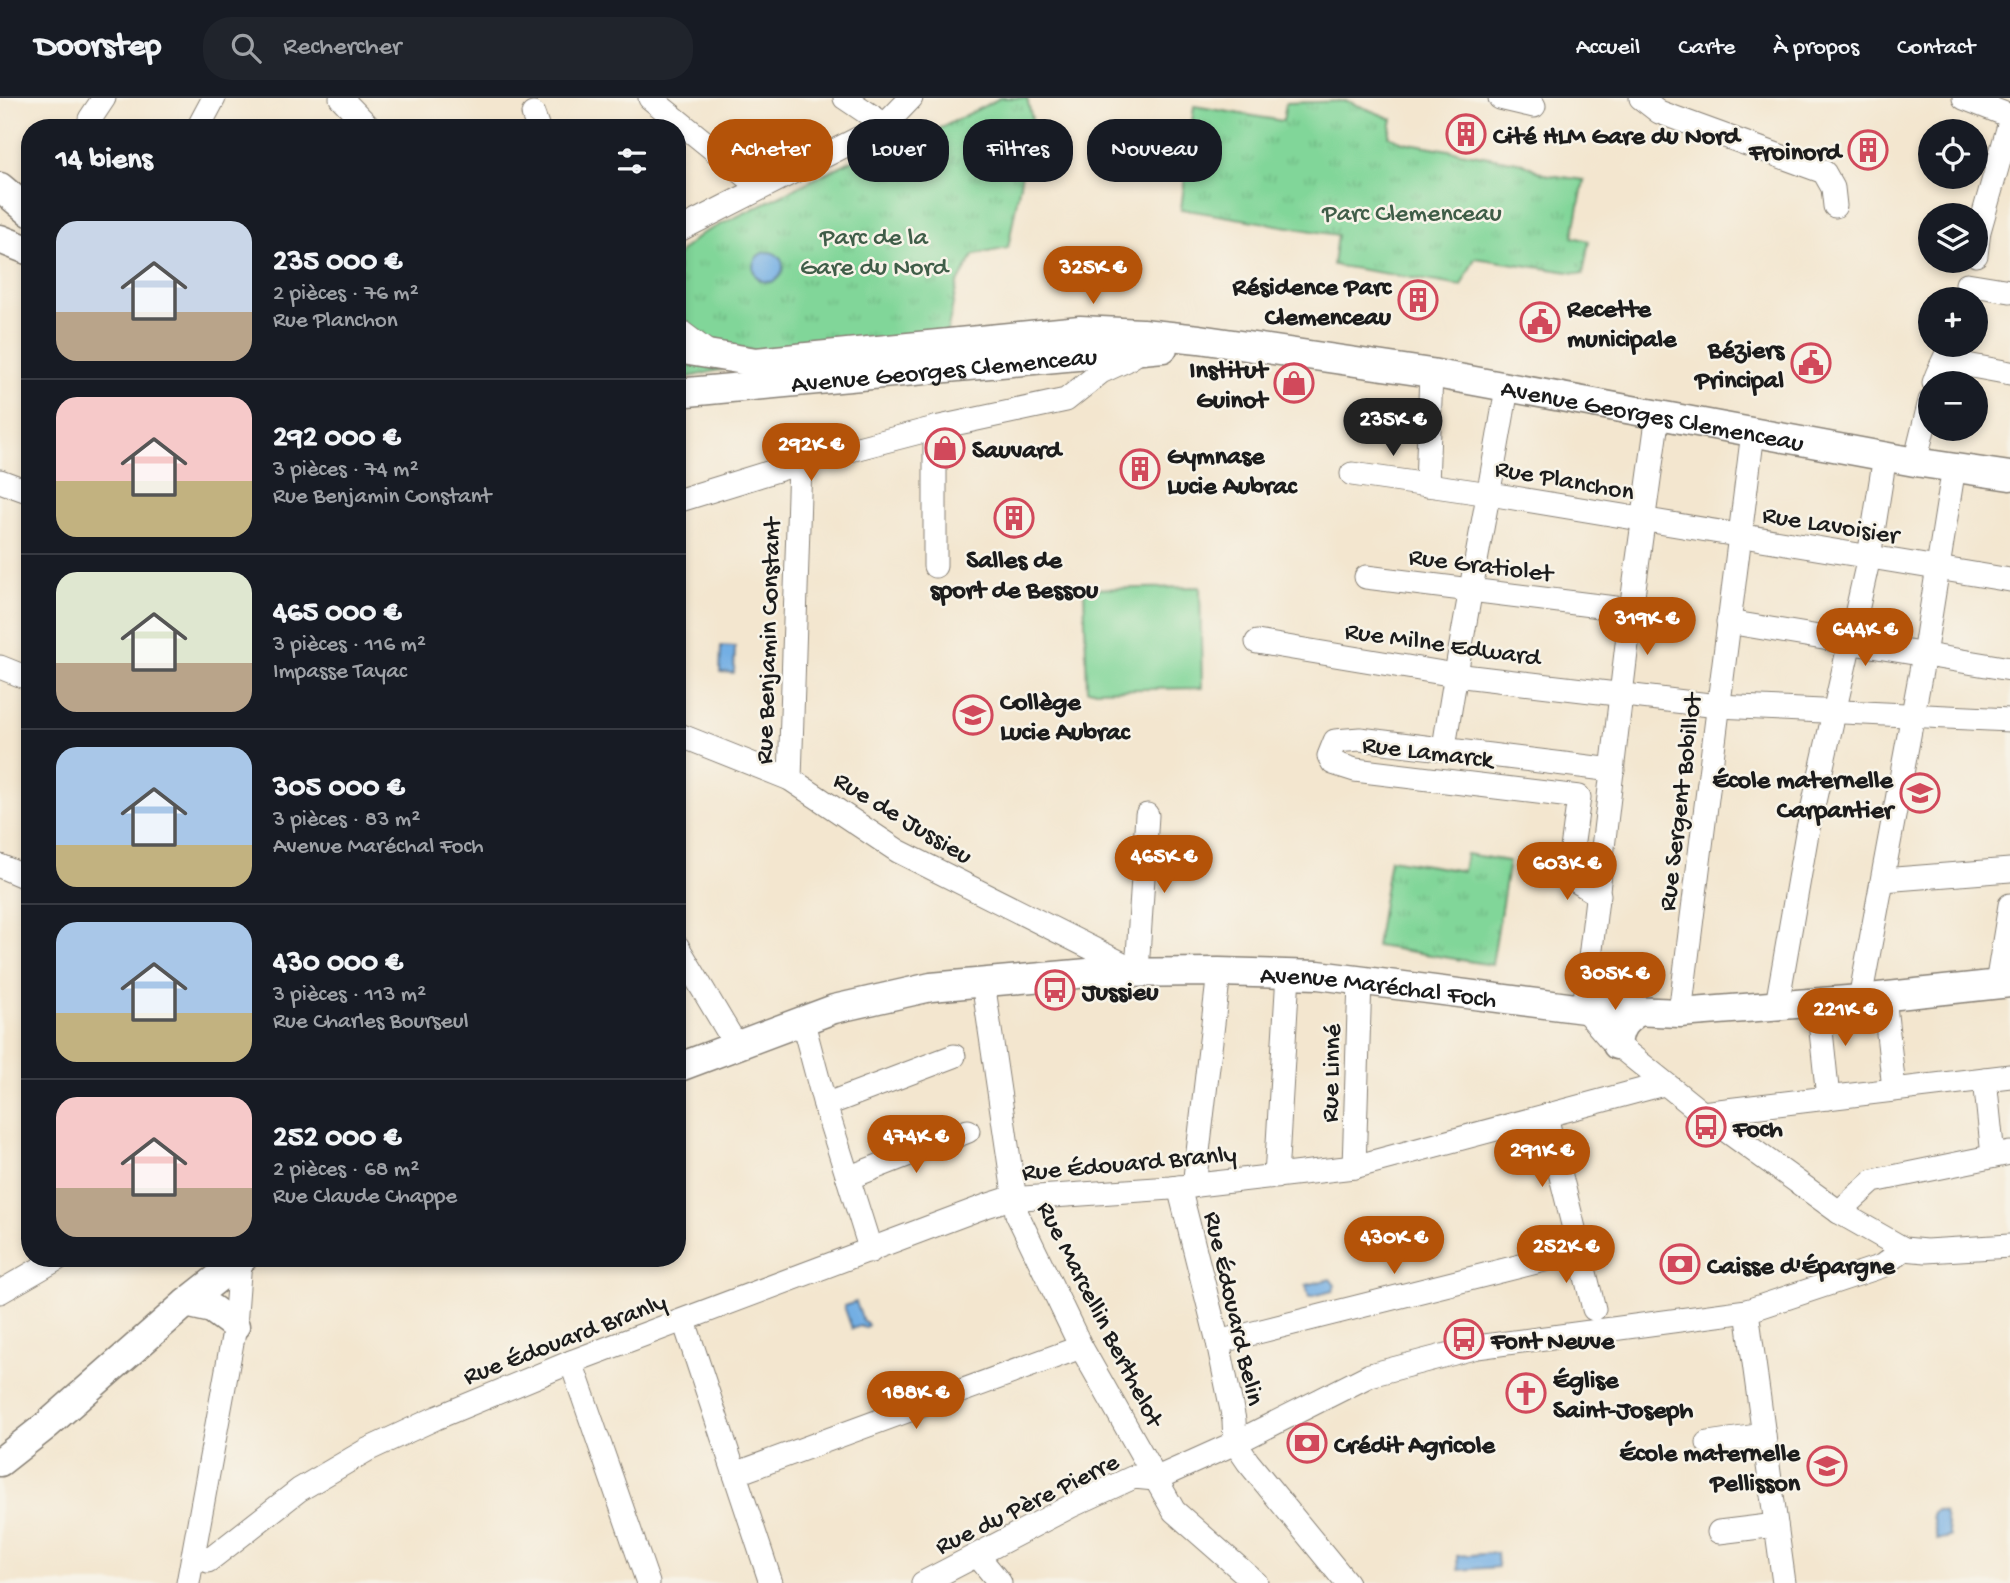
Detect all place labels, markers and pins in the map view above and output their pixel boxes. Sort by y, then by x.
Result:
building icon: Cité HLM Gare du Nord [1445,113,1487,155]
place label: Cité HLM Gare du Nord [1493,123,1742,154]
building icon: Froinord [1847,129,1889,171]
place label: Froinord [1748,139,1844,170]
pin: 325K € [1036,246,1150,306]
place label: Résidence Parc Clemenceau [1232,274,1393,335]
building icon: Résidence Parc Clemenceau [1397,279,1439,321]
place label: Recette municipale [1566,296,1678,357]
public building icon: Recette municipale [1519,301,1561,343]
place label: Béziers Principal [1693,337,1785,398]
public building icon: Béziers Principal [1790,342,1832,384]
place label: Institut Guinot [1189,357,1269,418]
shop icon: Institut Guinot [1273,362,1315,404]
pin: 235K € [1336,398,1450,458]
pin: 292K € [754,424,868,483]
shop icon: Sauvard [924,427,966,469]
place label: Sauvard [972,437,1064,468]
place label: Gymnase Lucie Aubrac [1167,443,1299,504]
building icon: Gymnase Lucie Aubrac [1119,448,1161,490]
building icon: Salles de sport de Bessou [993,497,1035,539]
place label: Salles de sport de Bessou [930,547,1099,608]
pin: 319K € [1590,598,1704,657]
pin: 644K € [1808,608,1922,668]
place label: Collège Lucie Aubrac [1000,689,1132,750]
school or university icon: Collège Lucie Aubrac [952,694,994,736]
place label: École maternelle Carpantier [1712,767,1896,828]
school or university icon: École maternelle Carpantier [1899,772,1941,814]
pin: 465K € [1107,836,1221,895]
pin: 603K € [1510,842,1624,902]
pin: 305K € [1558,953,1672,1012]
bus stop icon: Jussieu [1034,969,1076,1011]
place label: Jussieu [1081,979,1159,1010]
pin: 221K € [1788,988,1902,1048]
bus stop icon: Foch [1685,1106,1727,1148]
pin: 474K € [859,1116,973,1175]
place label: Foch [1732,1116,1783,1147]
pin: 291K € [1485,1130,1599,1189]
pin: 430K € [1337,1216,1451,1276]
pin: 252K € [1509,1226,1623,1285]
bank icon: Caisse d'Épargne [1659,1243,1701,1285]
place label: Caisse d'Épargne [1707,1253,1896,1284]
bus stop icon: Font Neuve [1443,1318,1485,1360]
place label: Font Neuve [1490,1328,1616,1359]
place label: Église Saint-Joseph [1553,1367,1693,1428]
pin: 188K € [859,1372,973,1431]
church icon: Église Saint-Joseph [1505,1372,1547,1414]
bank icon: Crédit Agricole [1286,1422,1328,1464]
place label: Crédit Agricole [1334,1432,1496,1463]
place label: École maternelle Pellisson [1619,1440,1802,1501]
school or university icon: École maternelle Pellisson [1806,1445,1848,1487]

